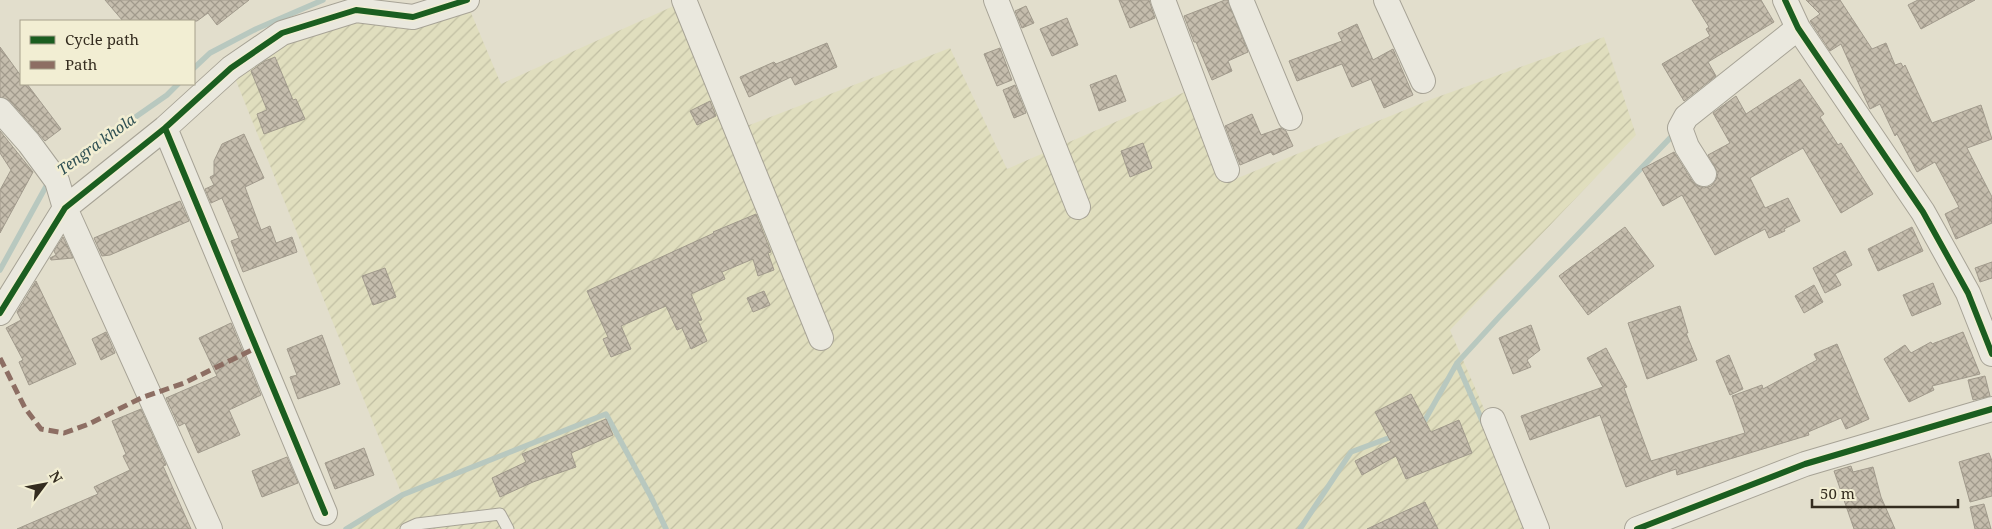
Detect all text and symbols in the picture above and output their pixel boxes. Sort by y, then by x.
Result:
legend [20,20,195,85]
text: Cycle path [65,29,140,49]
text: Path [65,54,98,74]
water label: Tengra khola [53,109,139,179]
north arrow [20,459,70,509]
text: N [45,467,67,487]
scale bar [1812,476,1958,508]
text: 50 m [1820,483,1855,503]

